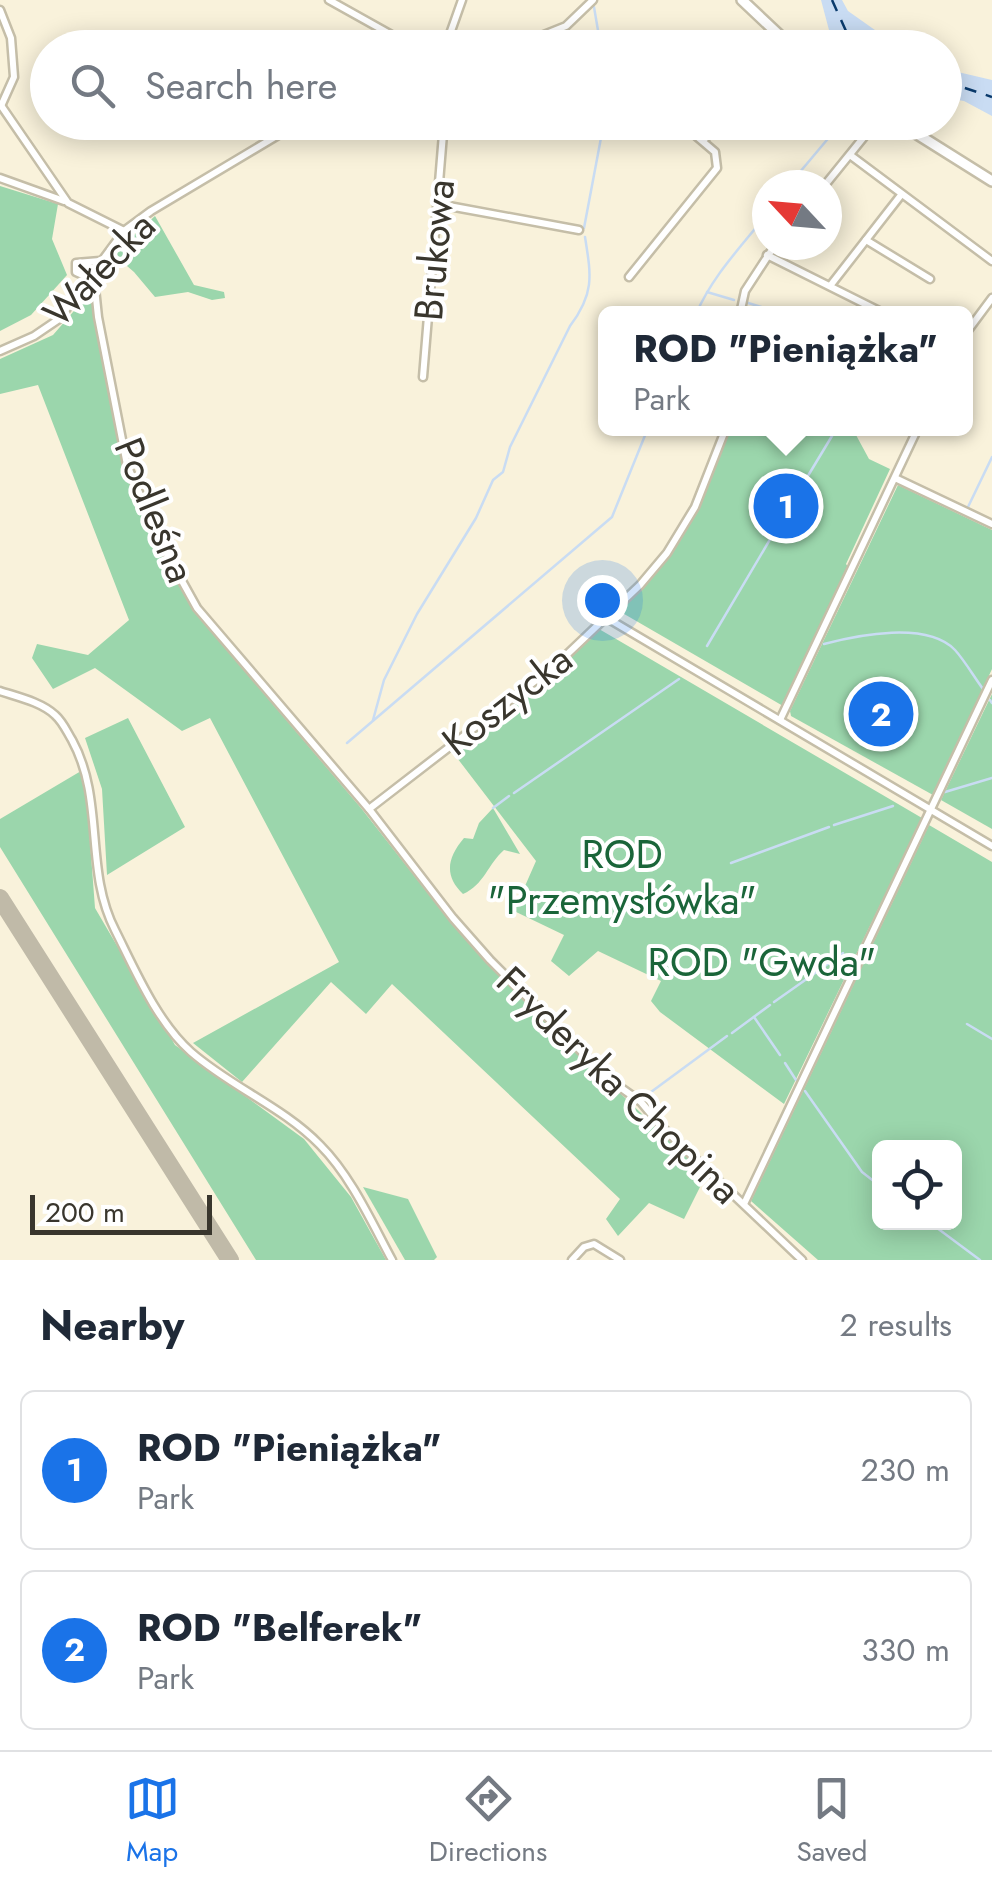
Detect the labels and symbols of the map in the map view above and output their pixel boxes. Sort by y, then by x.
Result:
north arrow [752,170,842,260]
street label: Brukowa [399,177,469,323]
street label: Wałecka [29,198,169,340]
street label: Podleśna [100,429,210,591]
pin: 1 [754,468,818,544]
your location [577,575,628,626]
street label: Koszycka [430,631,584,769]
pin: 2 [848,676,914,752]
park label: ROD "Przemysłówka" [487,825,757,929]
park label: ROD "Gwda" [648,933,876,991]
street label: Fryderyka Chopina [484,953,754,1217]
scale bar [30,1190,212,1234]

